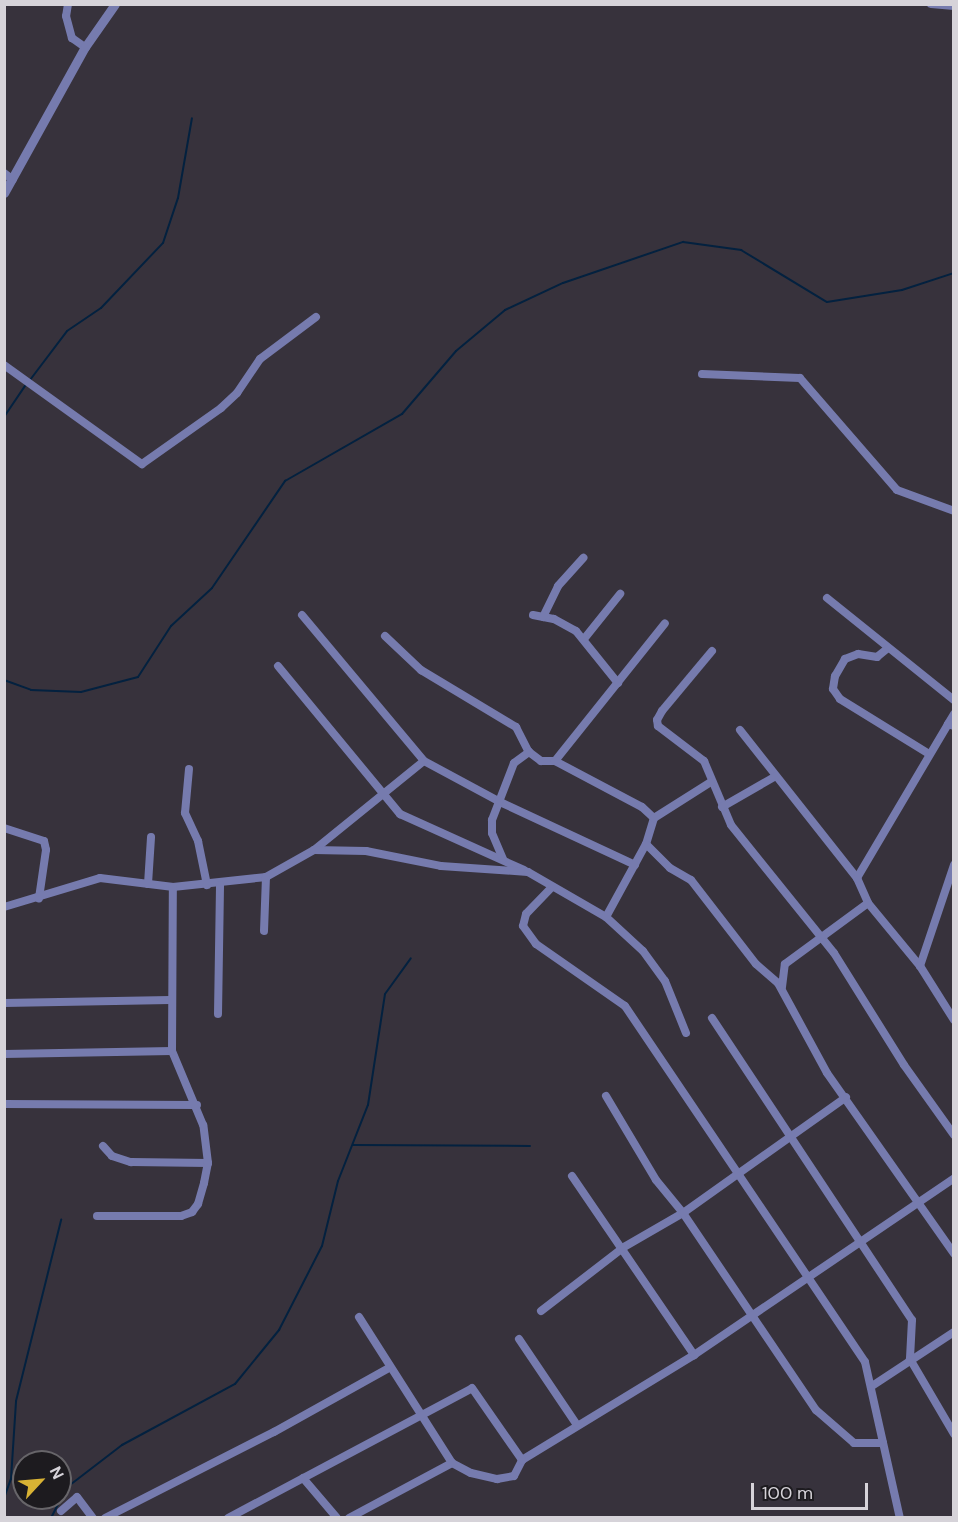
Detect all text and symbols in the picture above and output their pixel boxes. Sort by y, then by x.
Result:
north arrow [12,1450,72,1510]
text: N [45,1463,69,1483]
scale bar [754,1471,871,1509]
text: 100 m [762,1481,813,1505]

